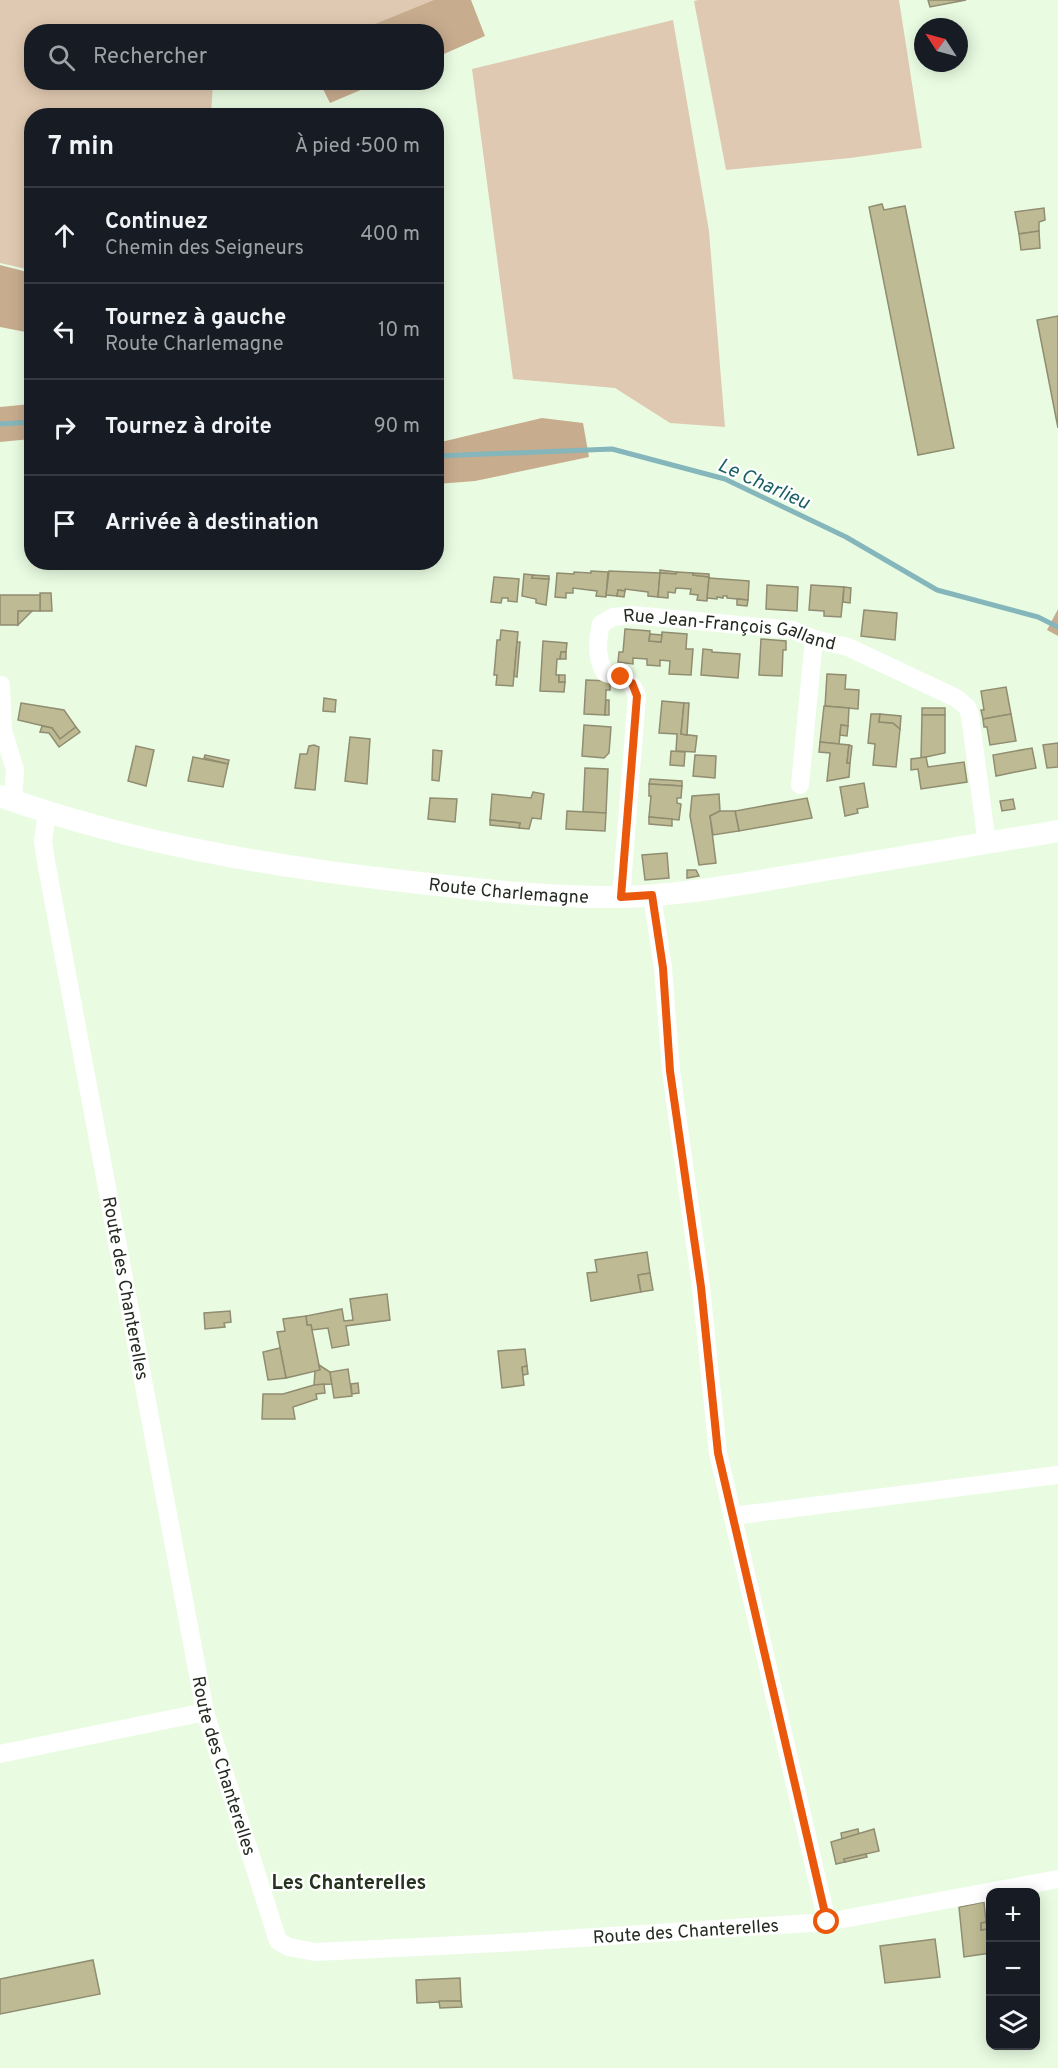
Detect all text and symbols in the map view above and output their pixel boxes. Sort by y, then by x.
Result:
north arrow [914,18,968,72]
search box [24,24,444,90]
icon: search [45,41,78,74]
text: Rechercher [93,44,207,71]
text: 7 min [48,131,114,164]
text: À pied · 500 m [295,134,420,160]
text: Continuez [105,209,208,236]
icon: ahead [48,219,81,252]
text: 400 m [360,222,420,248]
text: Chemin des Seigneurs [105,236,304,262]
text: Tournez à gauche [105,305,286,332]
icon: left [48,315,81,348]
text: 10 m [378,318,420,344]
text: Route Charlemagne [105,332,284,358]
icon: right [48,411,81,444]
text: Tournez à droite [105,414,272,441]
text: 90 m [374,414,420,440]
water label: Le Charlieu [713,453,814,517]
icon: arrive [48,507,81,540]
text: Arrivée à destination [105,510,319,537]
street label: Rue Jean-François Galland [622,605,838,657]
route end [607,663,633,689]
street label: Route Charlemagne [427,874,589,910]
street label: Route des Chanterelles [96,1195,153,1382]
street label: Route des Chanterelles [186,1674,260,1859]
district label: Les Chanterelles [272,1871,426,1897]
map controls [986,1888,1040,2050]
button: + [986,1888,1040,1942]
route start [813,1908,839,1934]
street label: Route des Chanterelles [592,1915,780,1950]
button: − [986,1942,1040,1996]
button: layers [986,1996,1040,2050]

